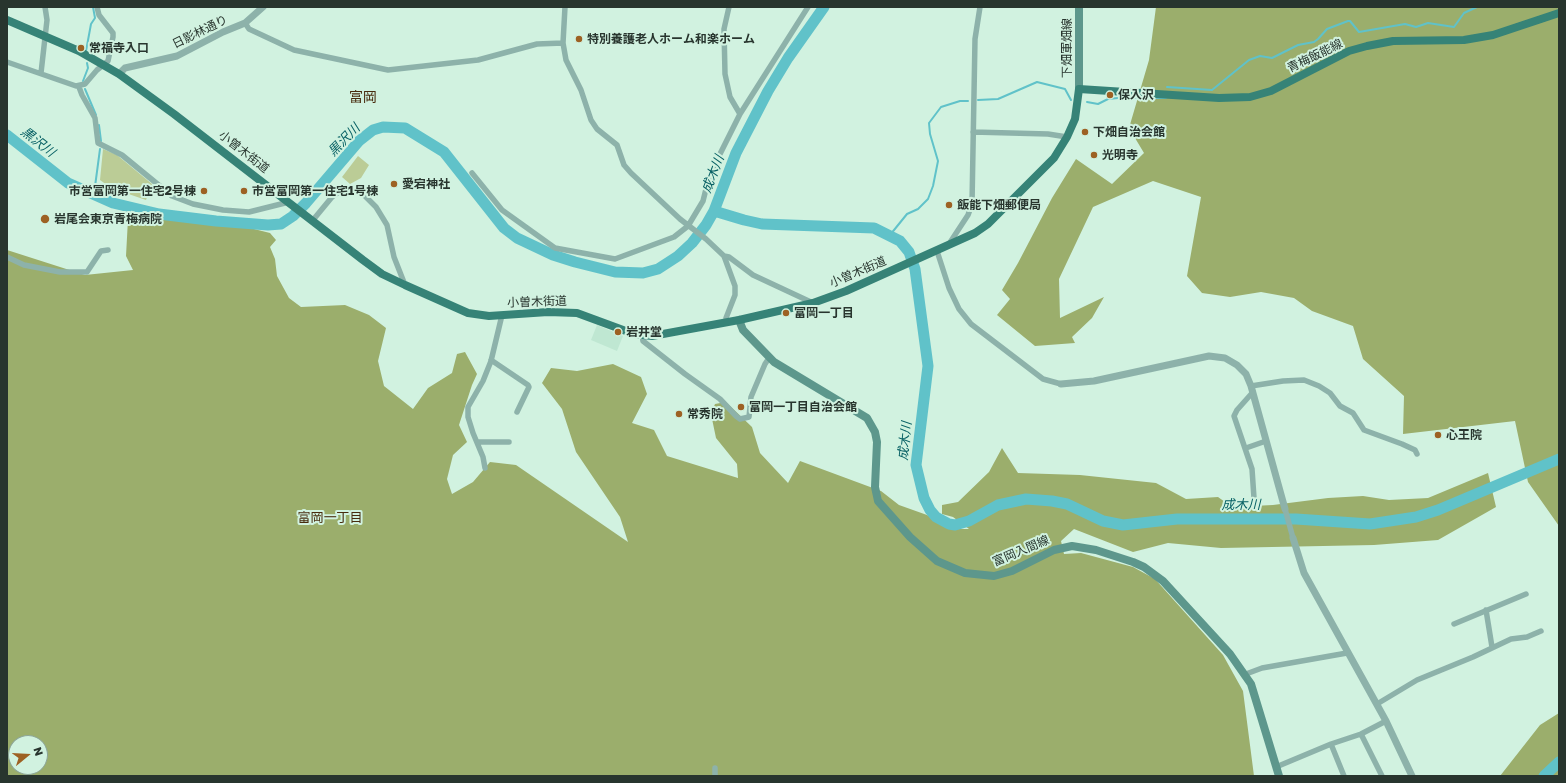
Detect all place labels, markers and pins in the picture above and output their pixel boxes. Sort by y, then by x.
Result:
place label: 特別養護老人ホーム和楽ホーム [587,32,755,46]
marker: 特別養護老人ホーム和楽ホーム [574,34,584,44]
place label: 常福寺入口 [89,41,149,55]
marker: 常福寺入口 [76,43,86,53]
place label: 保入沢 [1118,88,1154,102]
marker: 保入沢 [1105,90,1115,100]
place label: 下畑自治会館 [1093,125,1165,139]
marker: 下畑自治会館 [1080,127,1090,137]
place label: 光明寺 [1102,148,1138,162]
marker: 光明寺 [1089,150,1099,160]
place label: 愛宕神社 [402,177,450,191]
marker: 愛宕神社 [389,179,399,189]
place label: 市営富岡第一住宅2号棟 [69,184,196,198]
place label: 市営富岡第一住宅1号棟 [252,184,378,198]
marker: 市営富岡第一住宅2号棟 [199,186,209,196]
marker: 市営富岡第一住宅1号棟 [239,186,249,196]
place label: 飯能下畑郵便局 [957,198,1041,212]
marker: 飯能下畑郵便局 [944,200,954,210]
place label: 岩尾会東京青梅病院 [54,212,162,226]
marker: 岩尾会東京青梅病院 [39,213,51,225]
place label: 富岡一丁目 [794,306,854,320]
marker: 富岡一丁目 [781,308,791,318]
place label: 岩井堂 [626,325,662,339]
marker: 岩井堂 [613,327,623,337]
place label: 富岡一丁目自治会館 [749,400,857,414]
marker: 富岡一丁目自治会館 [736,402,746,412]
place label: 常秀院 [687,407,723,421]
marker: 常秀院 [674,409,684,419]
place label: 心王院 [1446,428,1482,442]
marker: 心王院 [1433,430,1443,440]

